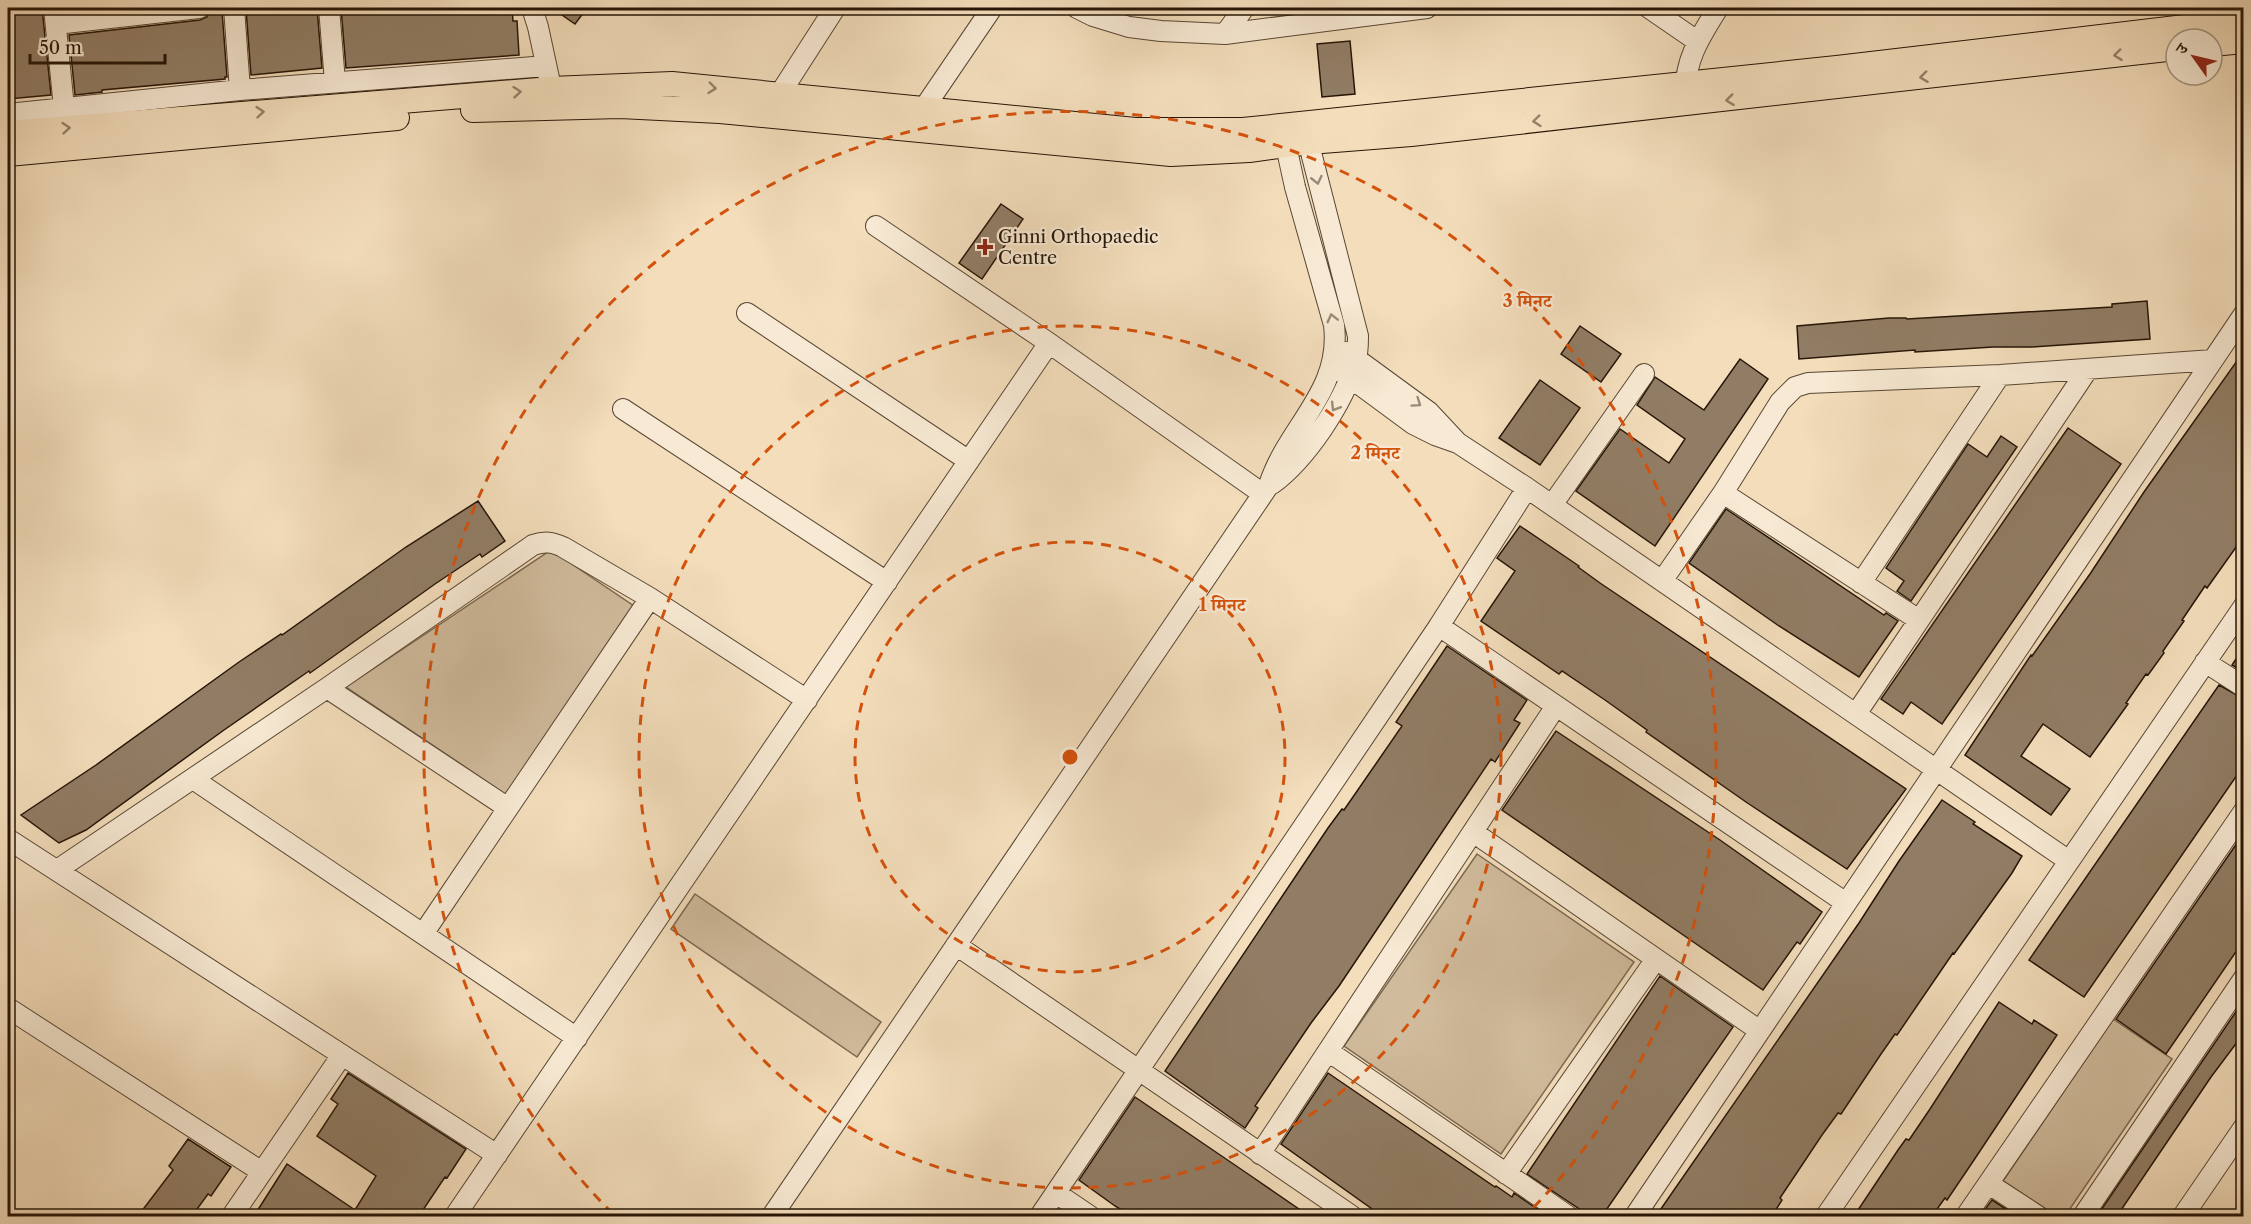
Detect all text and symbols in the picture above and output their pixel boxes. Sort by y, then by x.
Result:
scale bar [30,27,165,65]
north arrow [2164,27,2224,87]
text: 50 m [39,37,82,59]
text: उ [2170,38,2193,58]
one-way arrow [2113,48,2122,61]
one-way arrow [1920,71,1929,83]
one-way arrow [707,81,716,94]
one-way arrow [513,85,522,98]
one-way arrow [1726,93,1735,105]
one-way arrow [256,106,265,119]
one-way arrow [1532,114,1541,126]
one-way arrow [61,122,70,135]
one-way arrow [1310,175,1323,185]
place label: Ginni Orthopaedic Centre [998,226,1159,269]
marker: Ginni Orthopaedic Centre [976,238,994,256]
text: 3 मिनट [1503,290,1553,312]
one-way arrow [1327,313,1340,323]
one-way arrow [1410,396,1421,407]
one-way arrow [1331,401,1343,411]
text: 2 मिनट [1350,442,1401,464]
text: 1 मिनट [1199,594,1247,616]
centre of rings [1060,747,1080,767]

